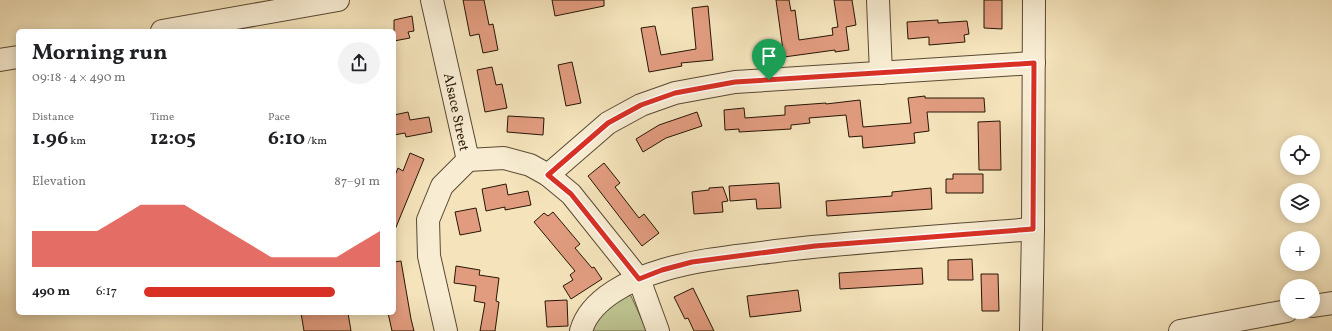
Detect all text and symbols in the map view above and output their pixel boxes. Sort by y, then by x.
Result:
text: Morning run [32,38,167,69]
pin [752,39,786,80]
button: share [338,42,380,84]
icon: arrive [758,45,780,67]
text: 09:18 · 4 × 490 m [32,69,126,87]
street label: Alsace Street [438,72,473,153]
text: Distance [32,110,74,125]
text: Time [150,110,174,125]
text: Pace [268,110,290,125]
text: 1.96 [32,125,68,153]
text: 12:05 [150,125,196,153]
text: 6:10 [268,125,305,153]
text: km [68,134,86,149]
text: /km [305,134,327,149]
map controls [1280,135,1320,319]
button: locate [1280,135,1320,175]
text: Elevation [32,173,86,191]
text: 87–91 m [334,173,380,191]
button: layers [1280,183,1320,223]
button: + [1280,231,1320,271]
button: − [1280,279,1320,319]
text: 490 m [32,283,70,301]
text: 6:17 [96,283,117,301]

